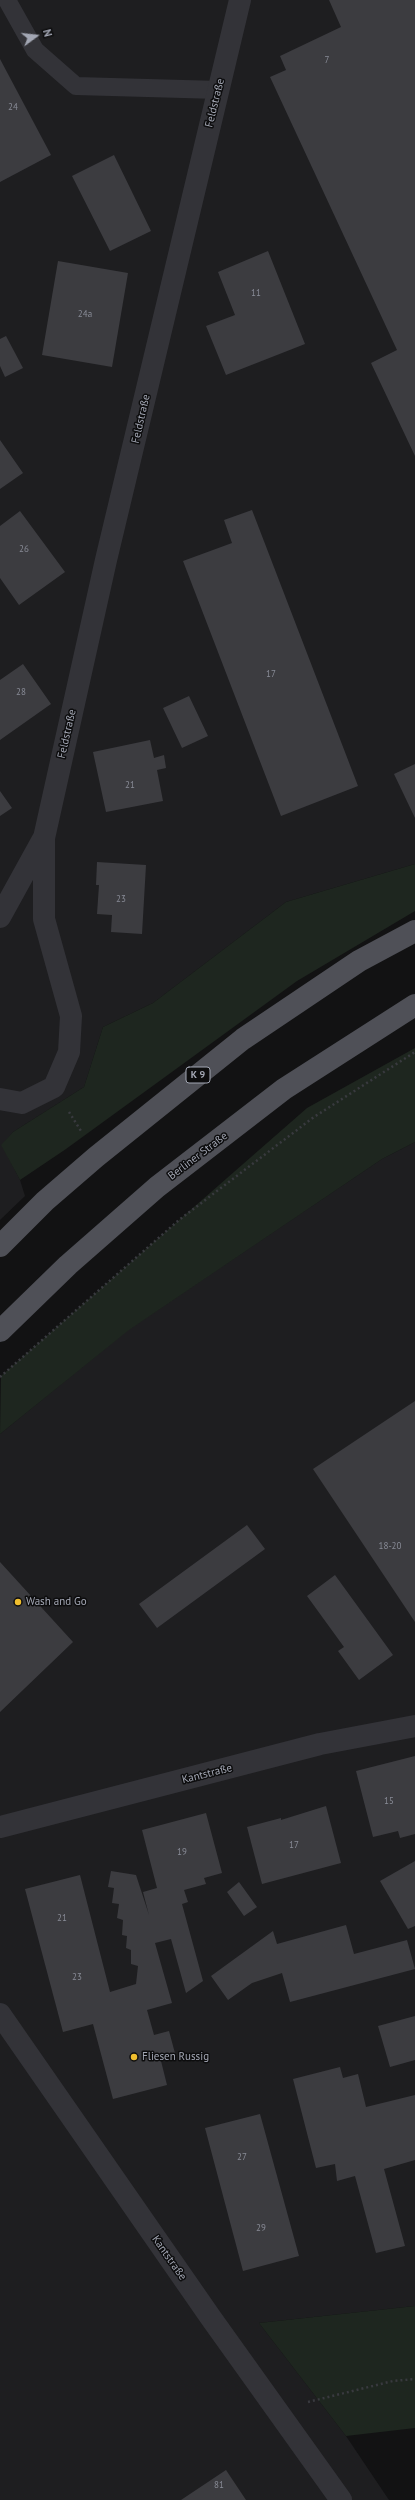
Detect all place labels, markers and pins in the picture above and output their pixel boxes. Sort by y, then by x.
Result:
place label: Wash and Go [26,1595,87,1609]
marker: Wash and Go [13,1597,23,1607]
place label: Fliesen Russig [142,2050,209,2064]
marker: Fliesen Russig [129,2052,139,2062]

